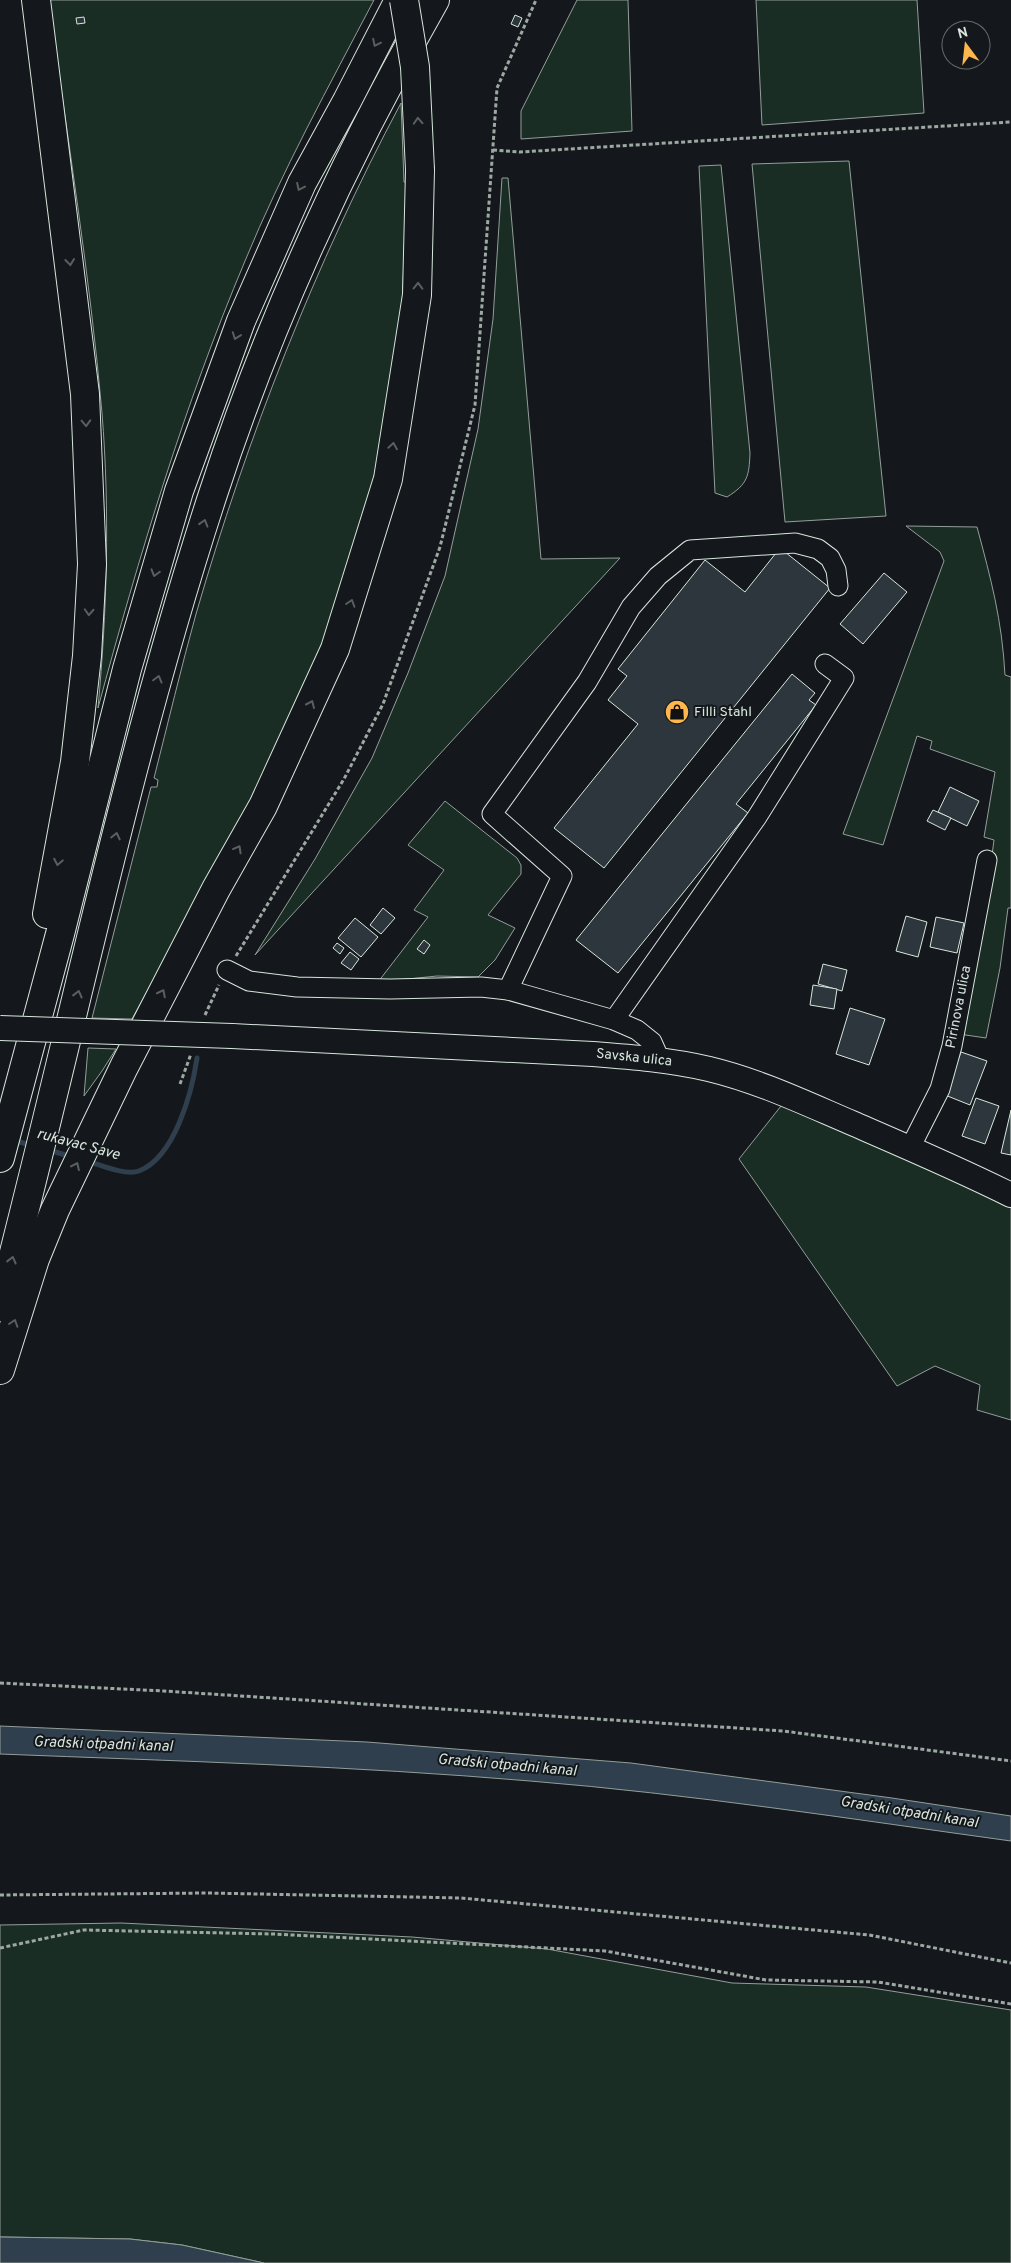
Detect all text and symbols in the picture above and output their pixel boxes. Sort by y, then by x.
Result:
north arrow [941,20,991,70]
text: N [956,24,970,43]
one-way arrow [372,38,382,47]
one-way arrow [412,117,423,125]
one-way arrow [296,182,307,191]
one-way arrow [64,258,75,266]
one-way arrow [412,281,423,289]
one-way arrow [232,331,242,340]
one-way arrow [81,420,92,428]
one-way arrow [388,442,398,450]
one-way arrow [199,519,209,528]
one-way arrow [151,568,161,576]
one-way arrow [345,599,355,607]
one-way arrow [84,609,95,617]
one-way arrow [152,674,163,683]
shop icon: Filli Stahl [664,699,690,725]
one-way arrow [304,700,315,709]
place label: Filli Stahl [694,704,752,721]
one-way arrow [110,831,121,840]
one-way arrow [232,846,242,855]
one-way arrow [53,857,64,866]
street label: Pirinova ulica [943,964,975,1050]
one-way arrow [72,989,83,998]
one-way arrow [156,989,166,998]
street label: Savska ulica [595,1046,673,1070]
water label: rukavac Save [34,1125,122,1165]
one-way arrow [70,1162,80,1171]
one-way arrow [6,1256,17,1265]
one-way arrow [9,1320,19,1328]
water label: Gradski otpadni kanal [33,1733,174,1757]
water label: Gradski otpadni kanal [437,1750,578,1782]
water label: Gradski otpadni kanal [839,1793,980,1833]

